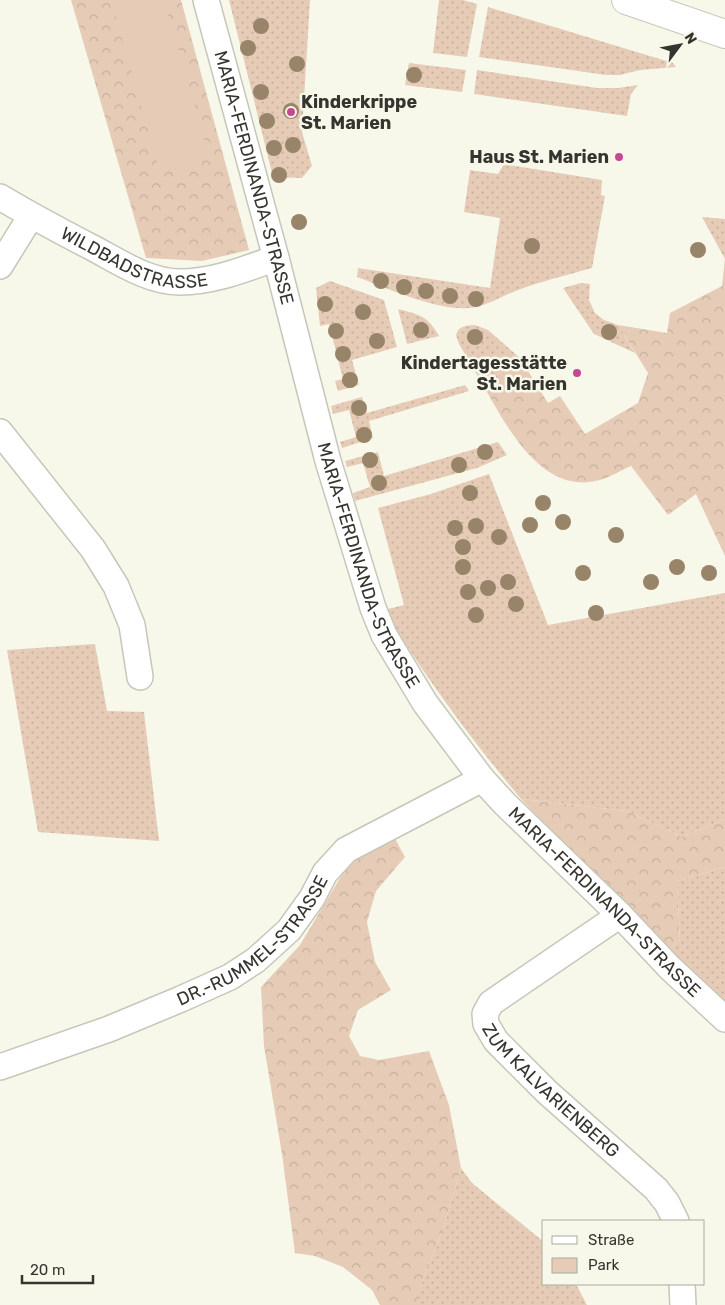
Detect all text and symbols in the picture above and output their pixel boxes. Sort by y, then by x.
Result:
north arrow [655,20,705,70]
text: N [681,30,700,47]
street label: MARIA-FERDINANDA-STRASSE [209,48,298,307]
place label: Kinderkrippe St. Marien [301,91,417,134]
marker: Kinderkrippe St. Marien [285,106,297,118]
place label: Haus St. Marien [469,146,609,168]
marker: Haus St. Marien [613,151,625,163]
street label: WILDBADSTRASSE [57,222,209,293]
place label: Kindertagesstätte St. Marien [401,352,567,395]
marker: Kindertagesstätte St. Marien [571,367,583,379]
street label: MARIA-FERDINANDA-STRASSE [313,440,424,692]
street label: MARIA-FERDINANDA-STRASSE [504,802,705,1002]
street label: DR.-RUMMEL-STRASSE [173,872,333,1010]
street label: ZUM KALVARIENBERG [477,1020,624,1162]
legend [542,1220,705,1285]
text: Straße [588,1231,634,1249]
scale bar [22,1252,94,1284]
text: Park [588,1256,619,1274]
text: 20 m [30,1261,65,1279]

